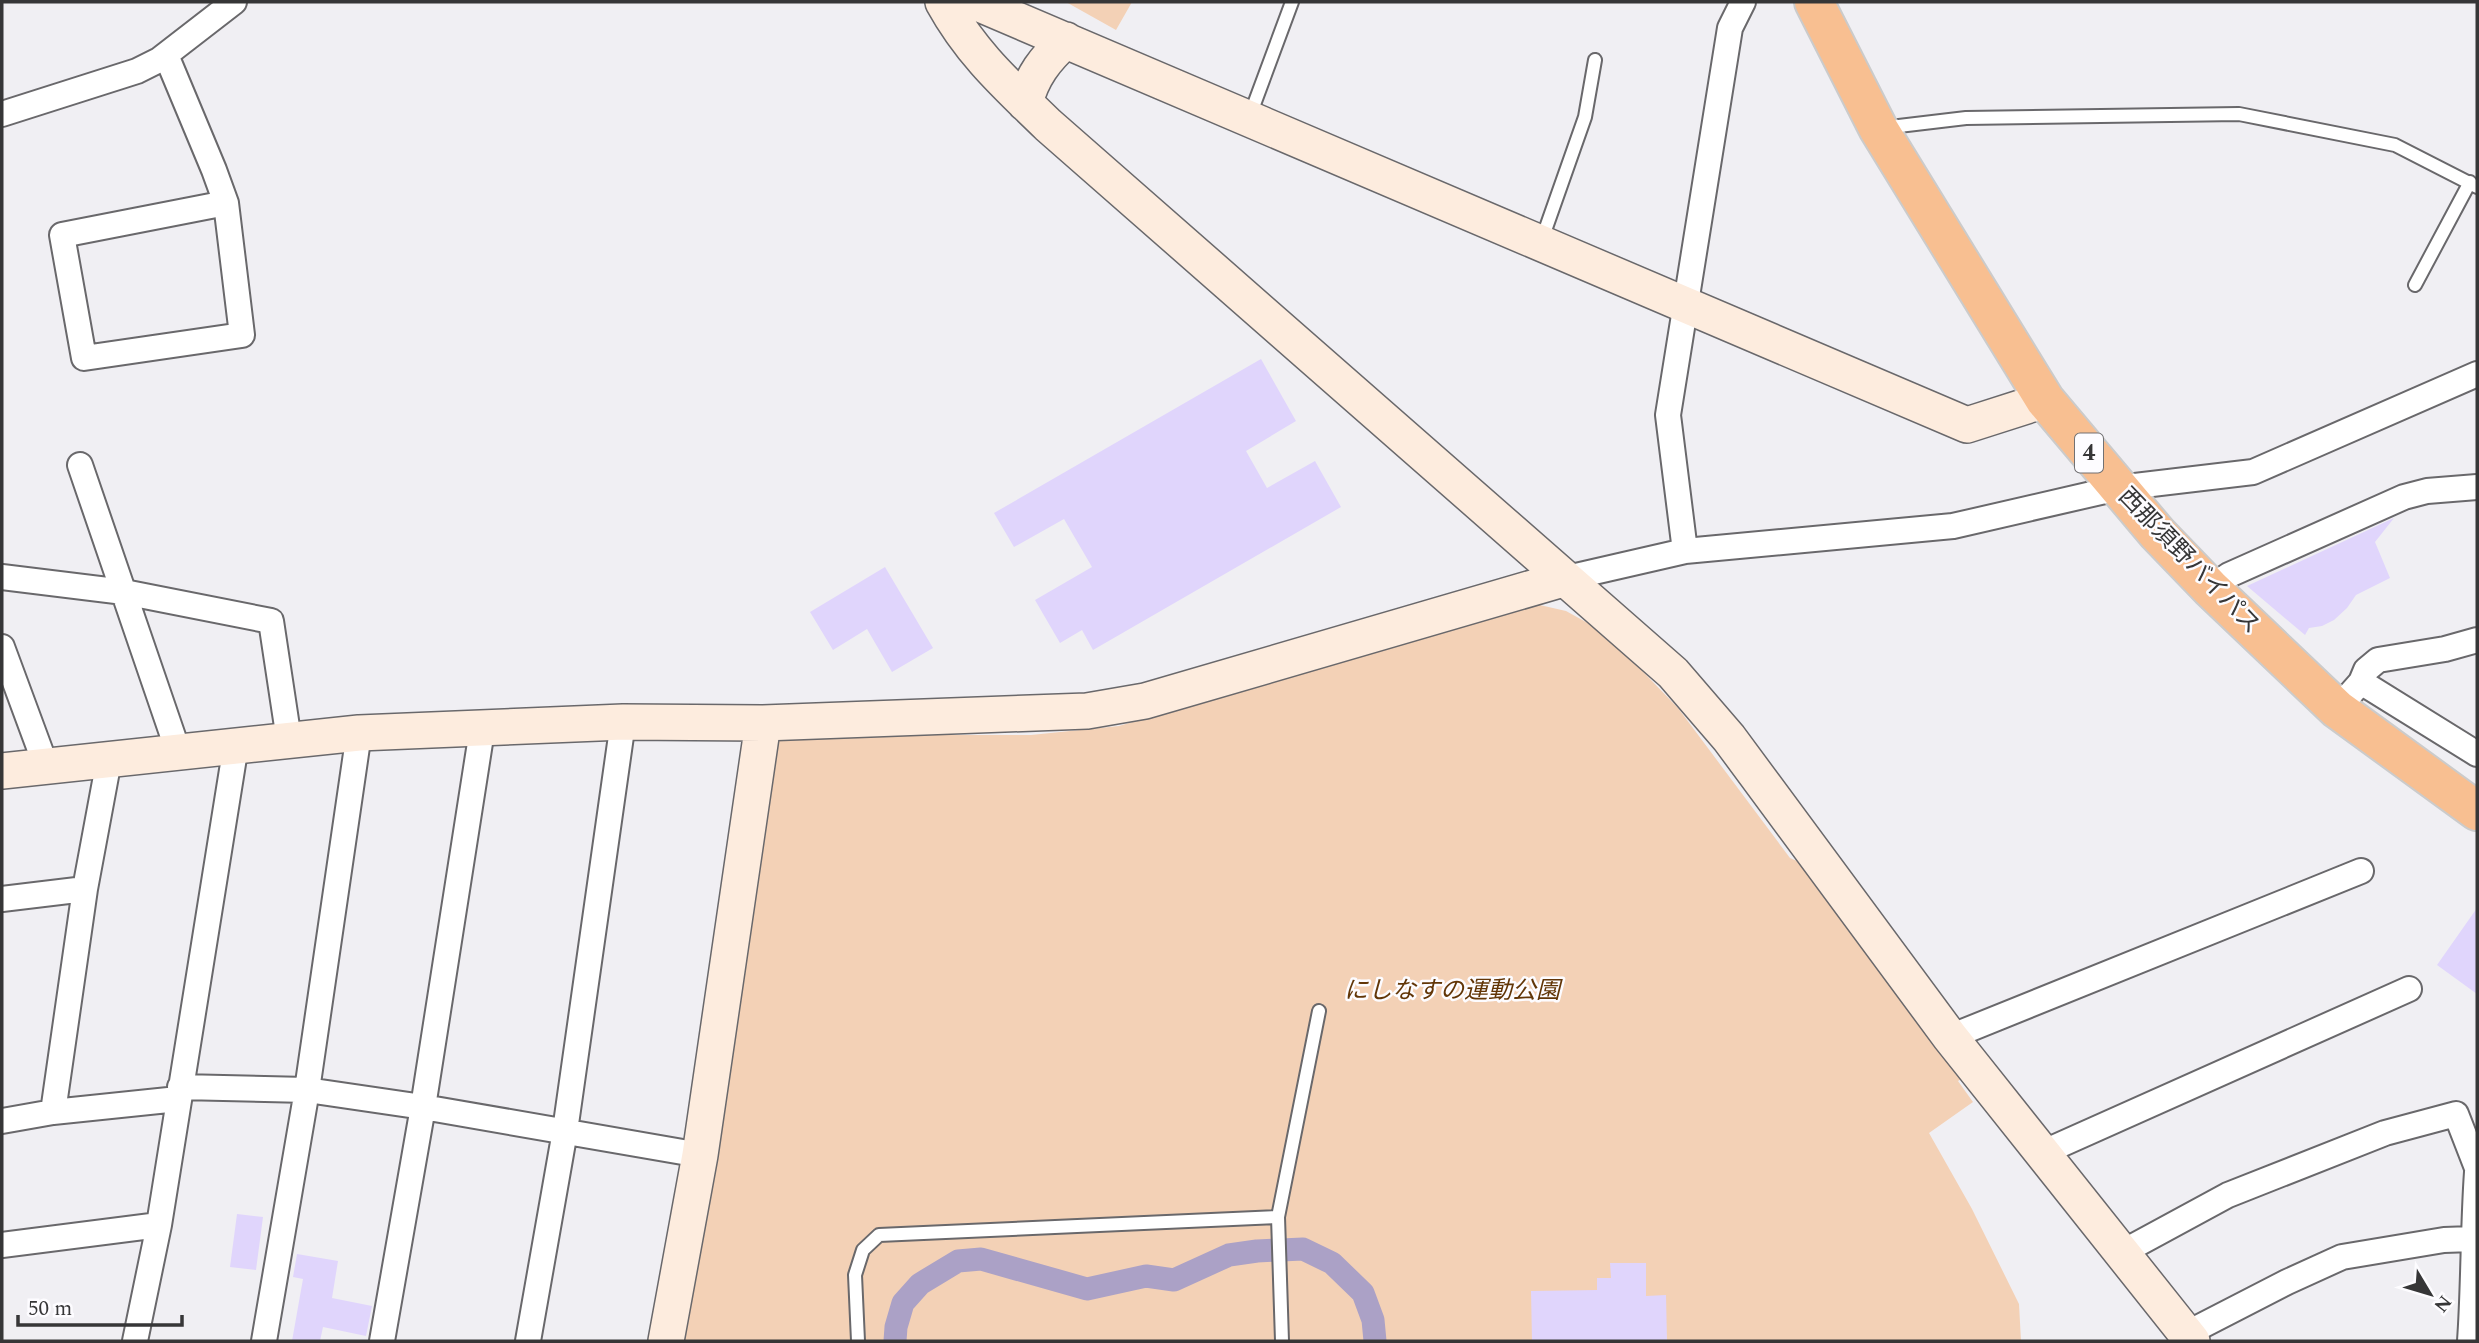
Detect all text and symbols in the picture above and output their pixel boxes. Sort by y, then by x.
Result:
road number: 4 [2075,433,2103,472]
street label: 西那須野バイパス [2110,480,2268,642]
park label: にしなすの運動公園 [1344,973,1563,1009]
north arrow [2395,1259,2465,1329]
scale bar [18,1284,182,1328]
text: N [2426,1289,2458,1319]
text: 50 m [28,1293,72,1325]

